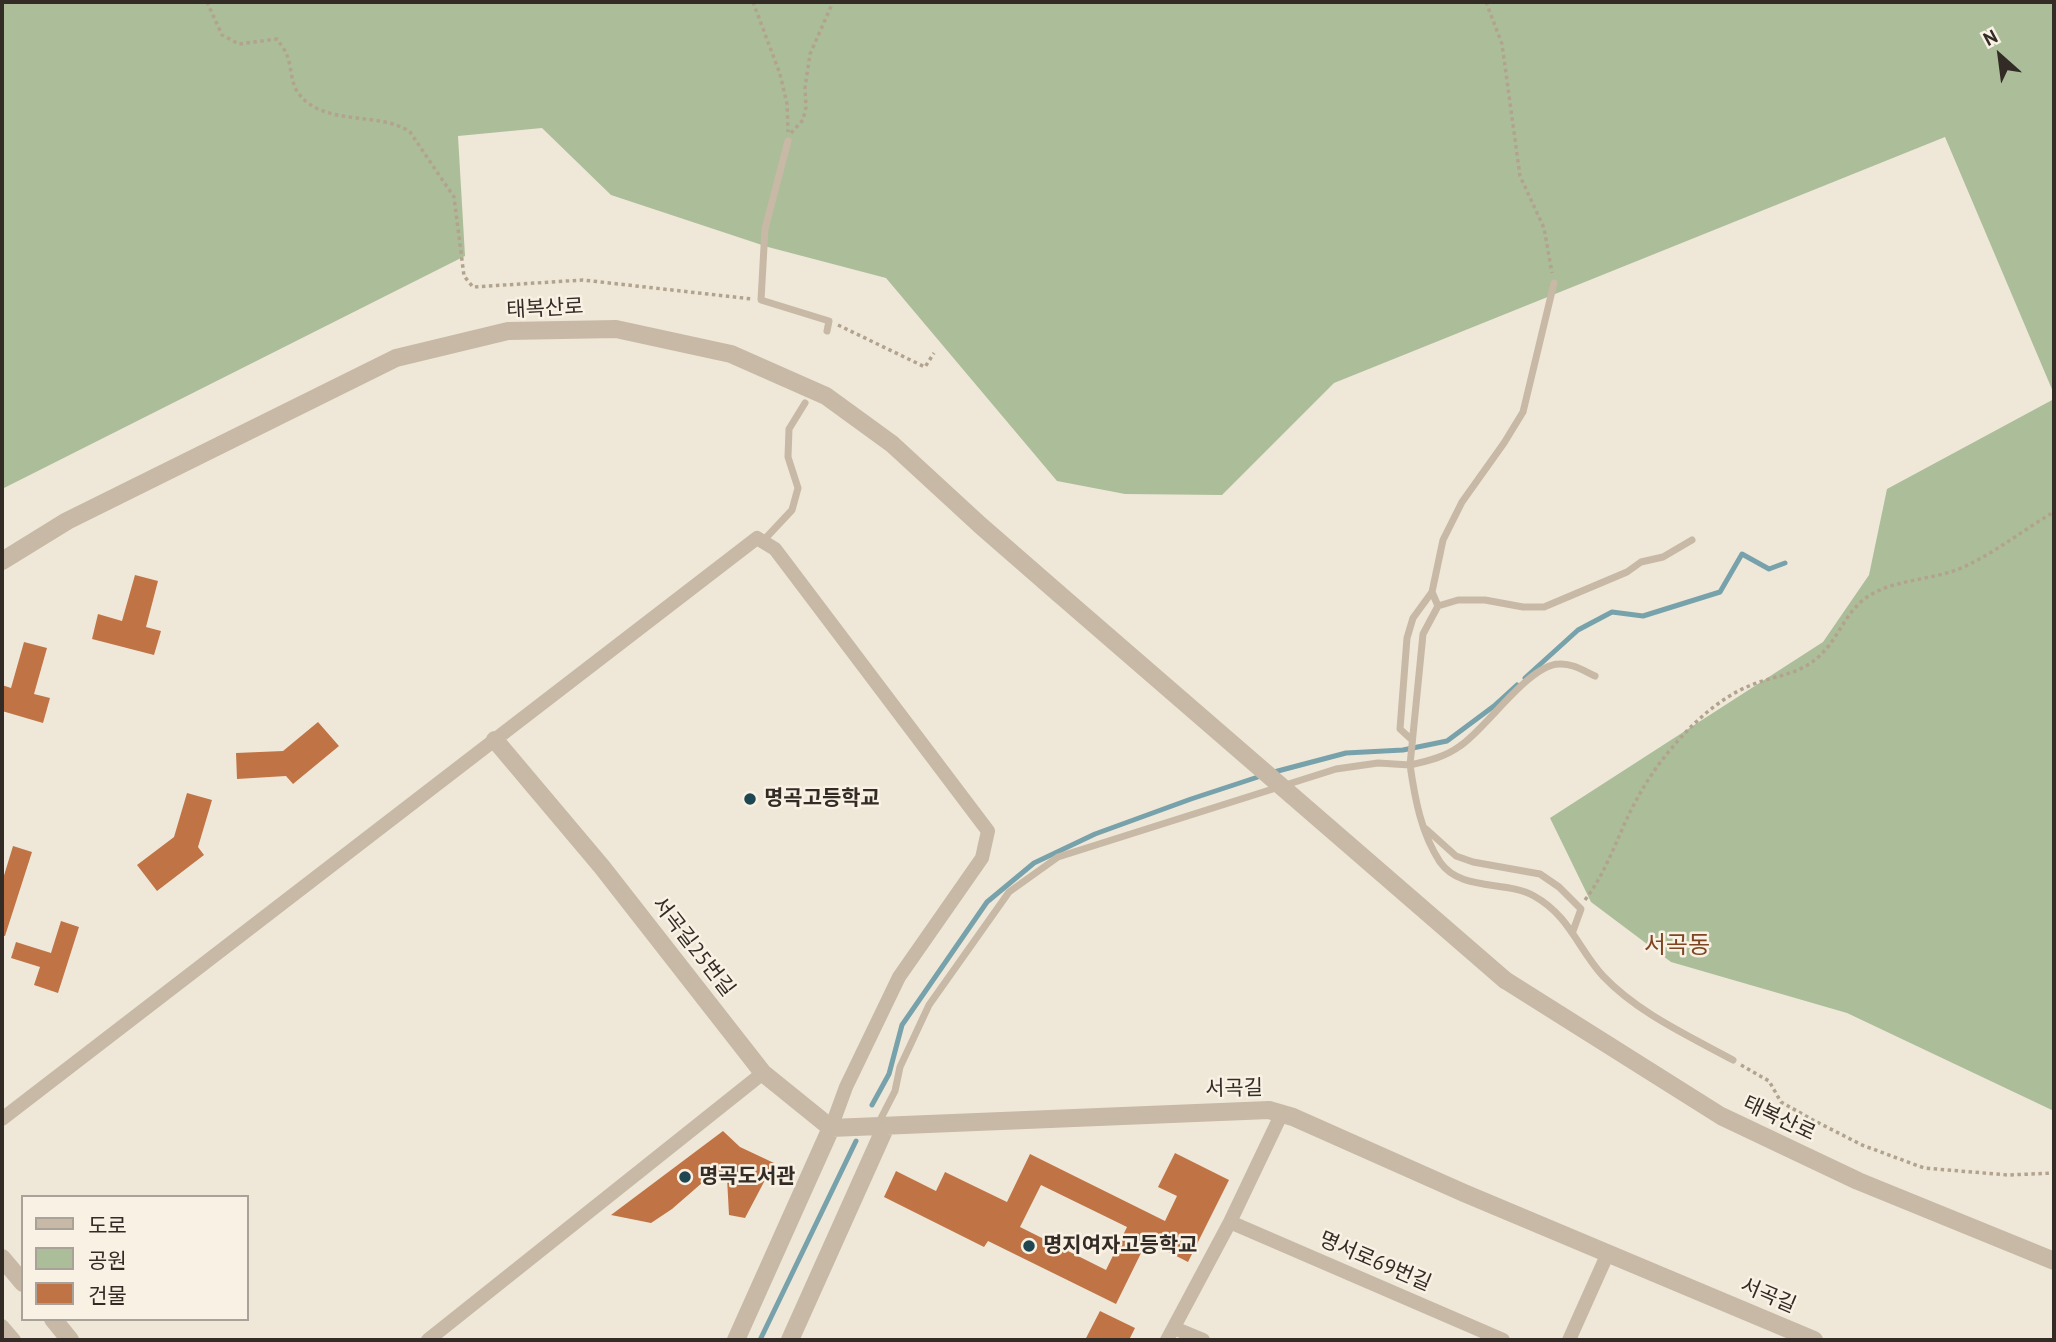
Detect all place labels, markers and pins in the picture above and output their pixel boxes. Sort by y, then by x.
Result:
place label: 명곡고등학교 [764,786,880,812]
marker: 명곡고등학교 [742,791,758,807]
place label: 명곡도서관 [699,1164,796,1190]
marker: 명곡도서관 [677,1169,693,1185]
place label: 명지여자고등학교 [1043,1233,1198,1259]
marker: 명지여자고등학교 [1021,1238,1037,1254]

